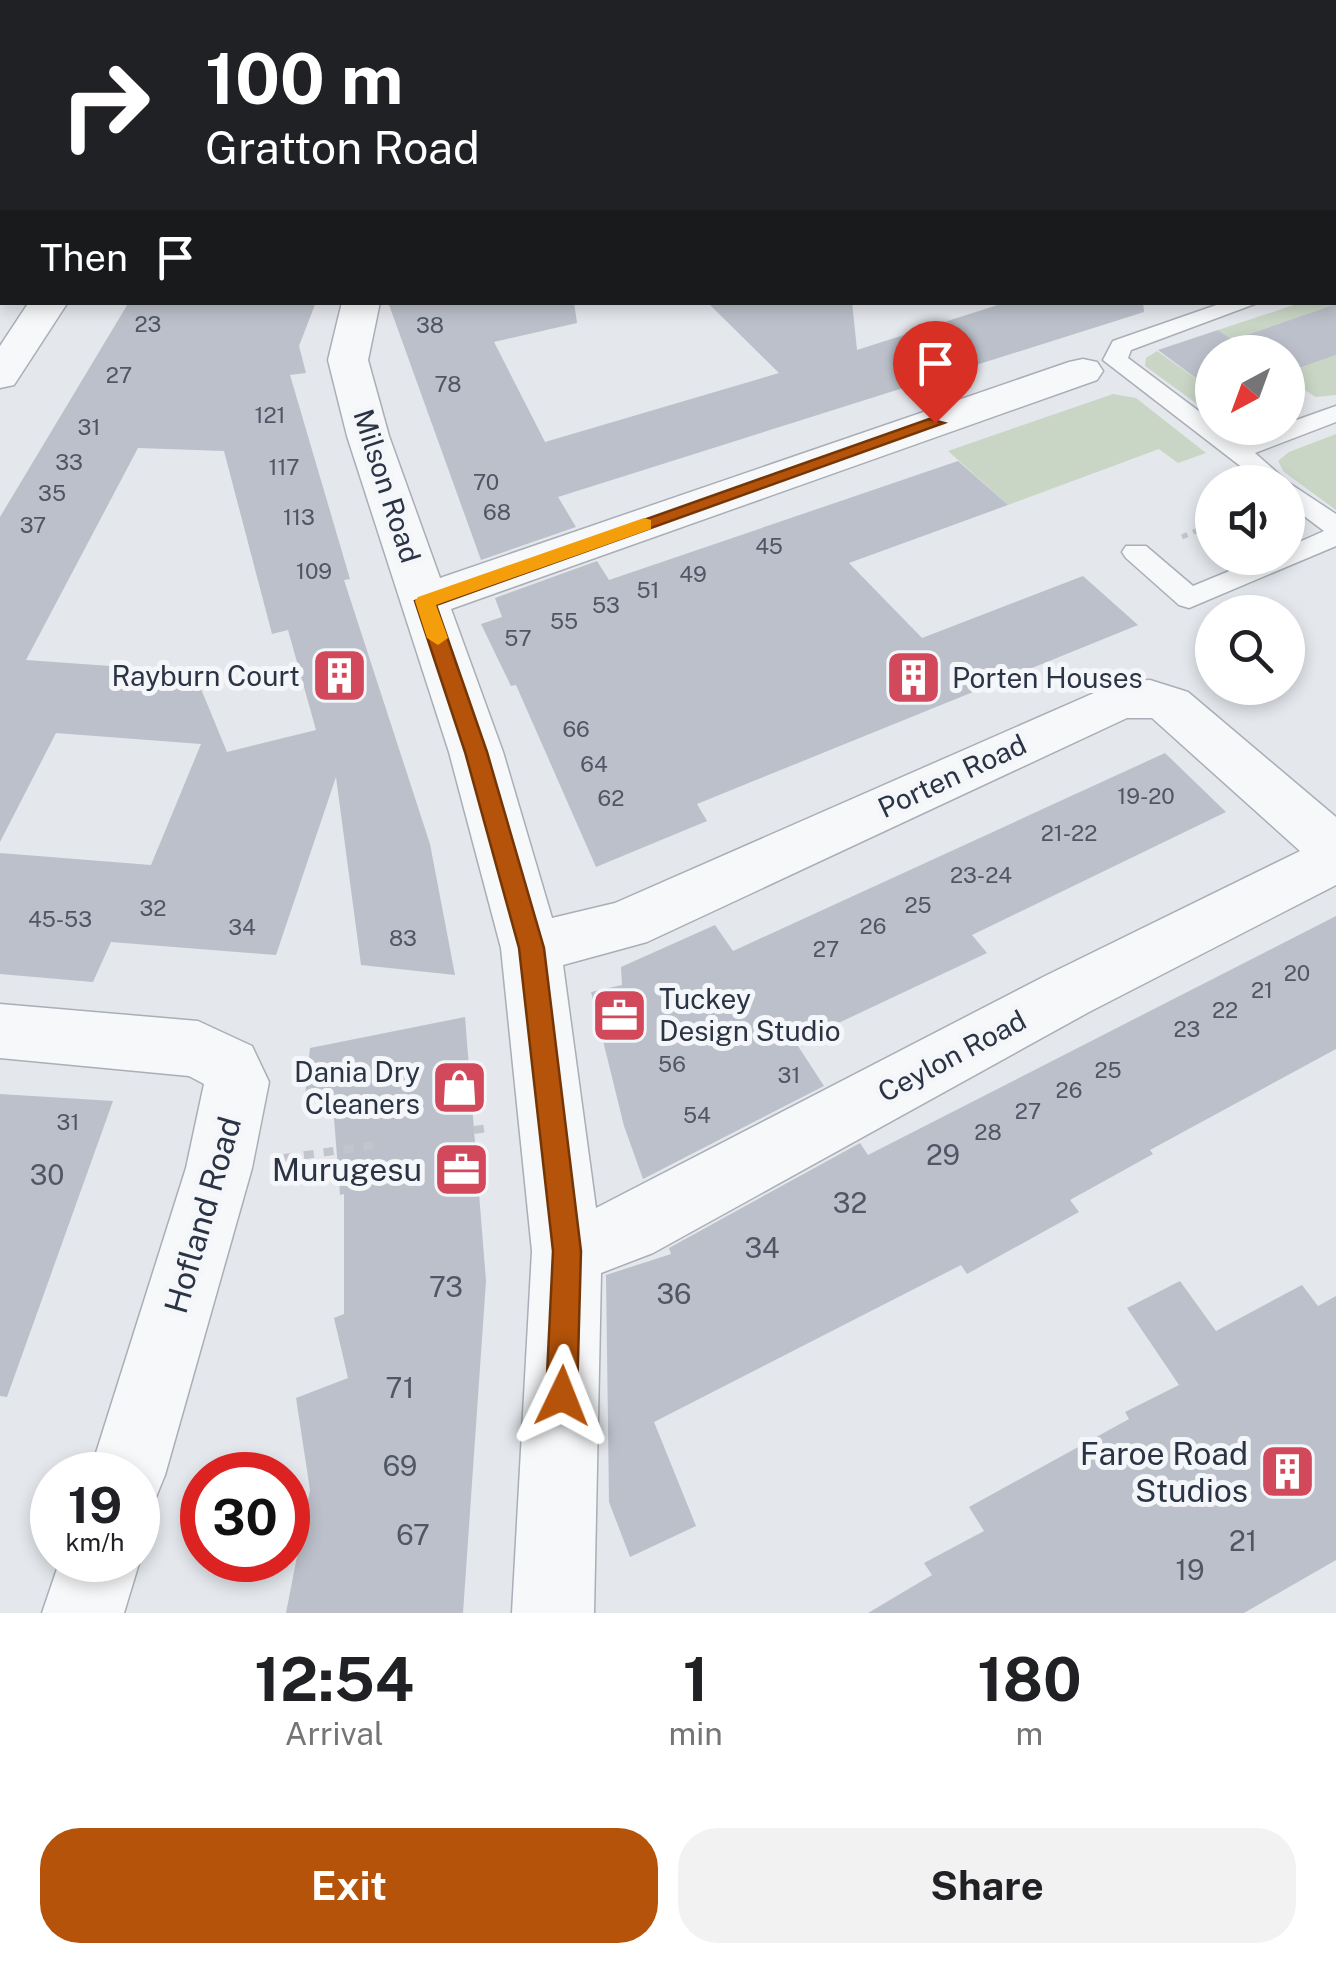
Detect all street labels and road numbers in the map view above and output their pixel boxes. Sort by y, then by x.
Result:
street label: Milson Road [347,405,428,567]
street label: Porten Road [872,727,1031,824]
street label: Ceylon Road [872,1003,1031,1108]
street label: Hofland Road [157,1112,248,1317]

